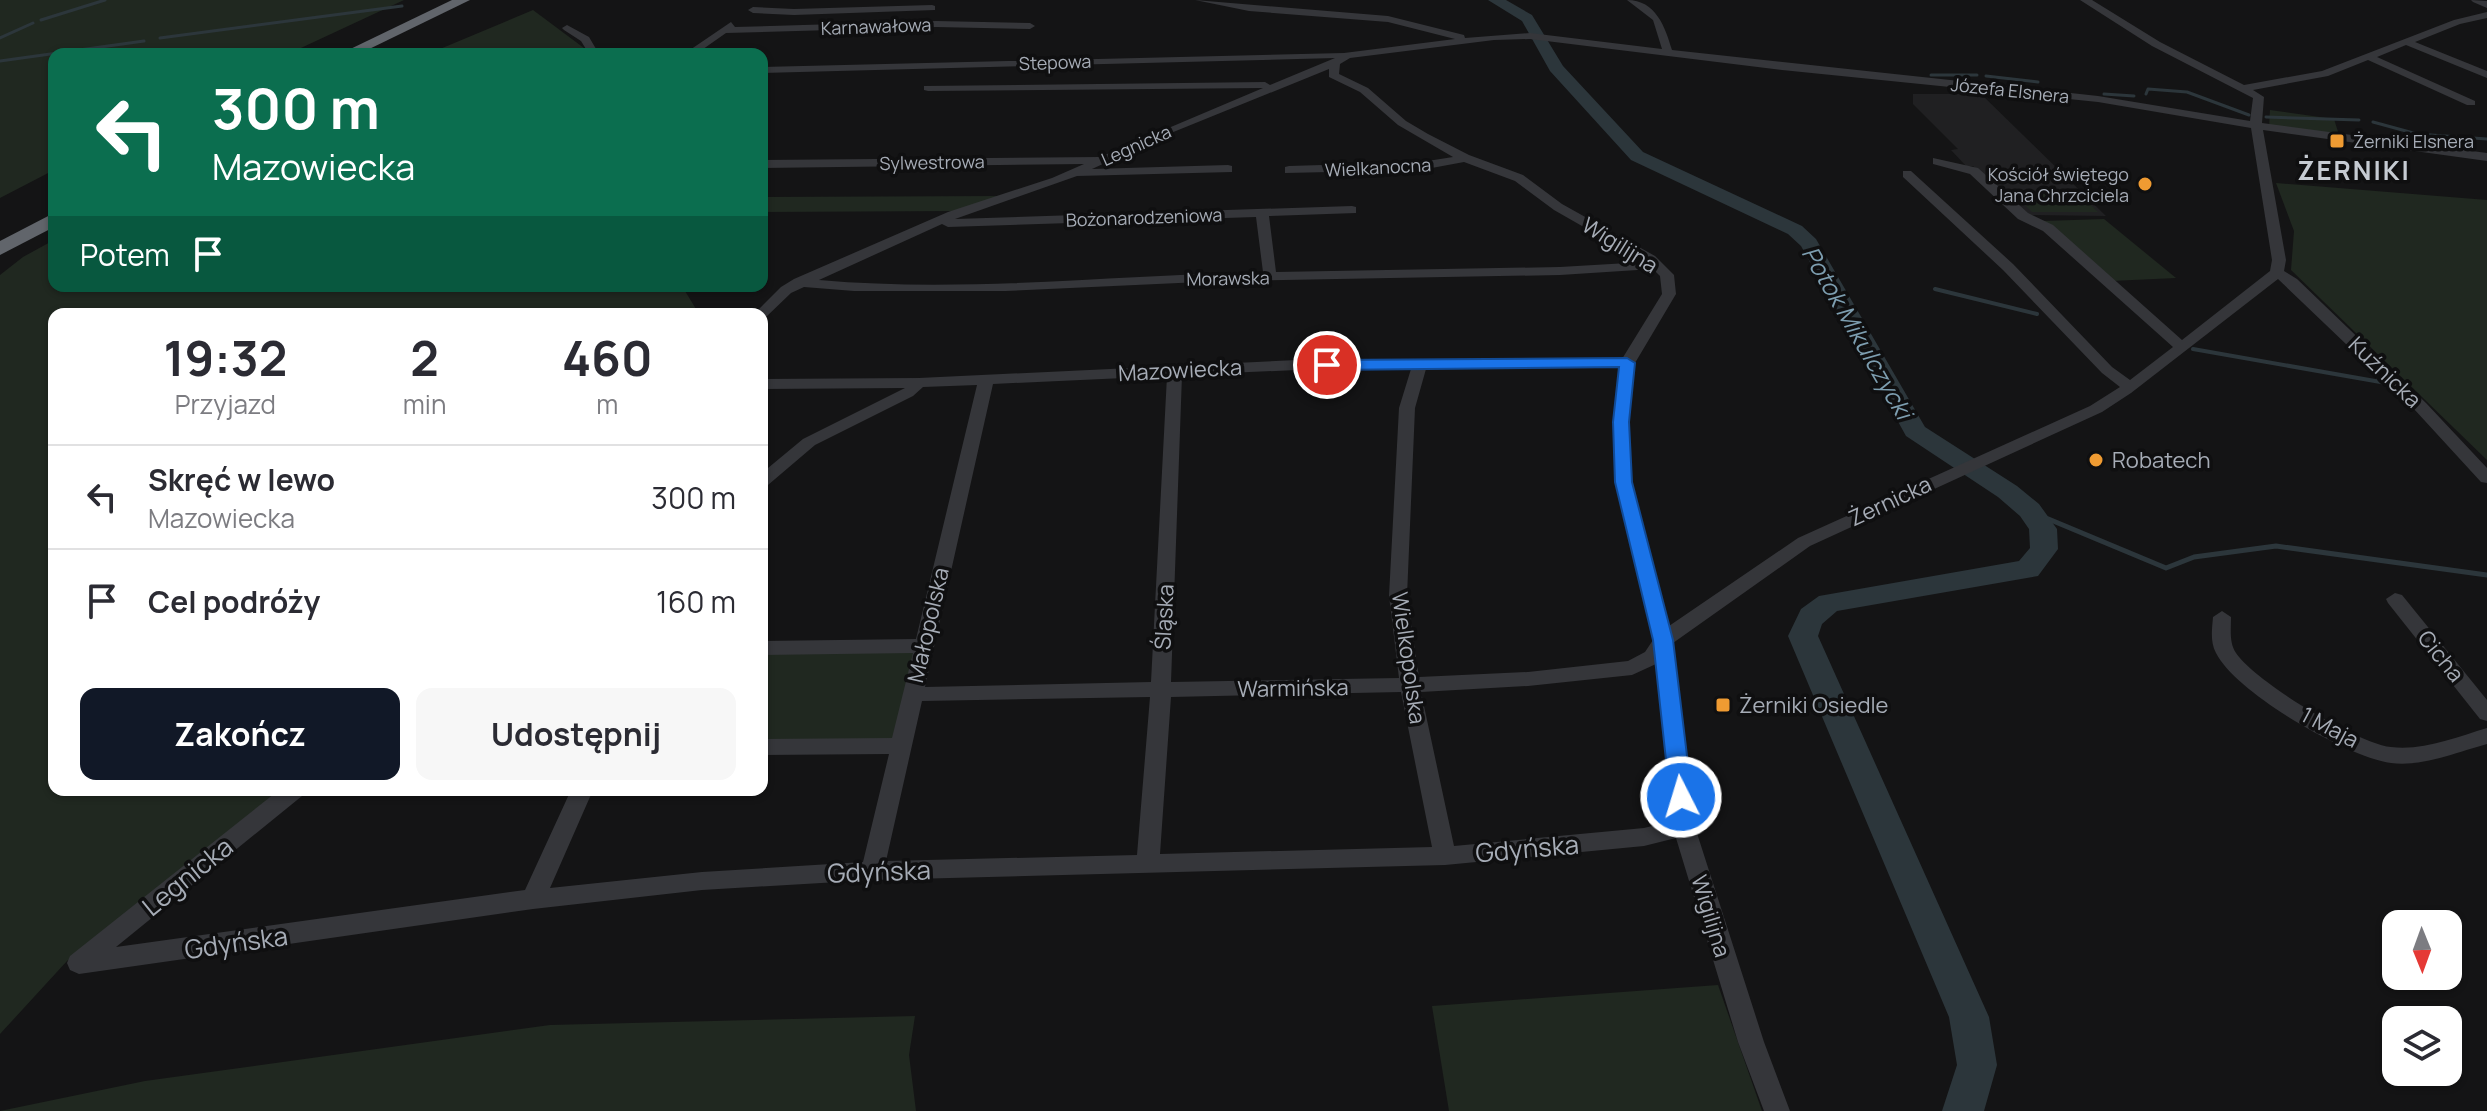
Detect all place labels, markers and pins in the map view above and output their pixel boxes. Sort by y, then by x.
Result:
place label: Żerniki Elsnera [2353,129,2474,153]
marker: Żerniki Elsnera [2328,132,2346,150]
place label: Kościół świętego Jana Chrzciciela [1988,162,2129,207]
marker: Kościół świętego Jana Chrzciciela [2136,175,2154,193]
pin [1293,331,1361,399]
place label: Robatech [2112,445,2211,475]
marker: Robatech [2087,451,2105,469]
place label: Żerniki Osiedle [1739,690,1889,720]
marker: Żerniki Osiedle [1714,696,1732,714]

